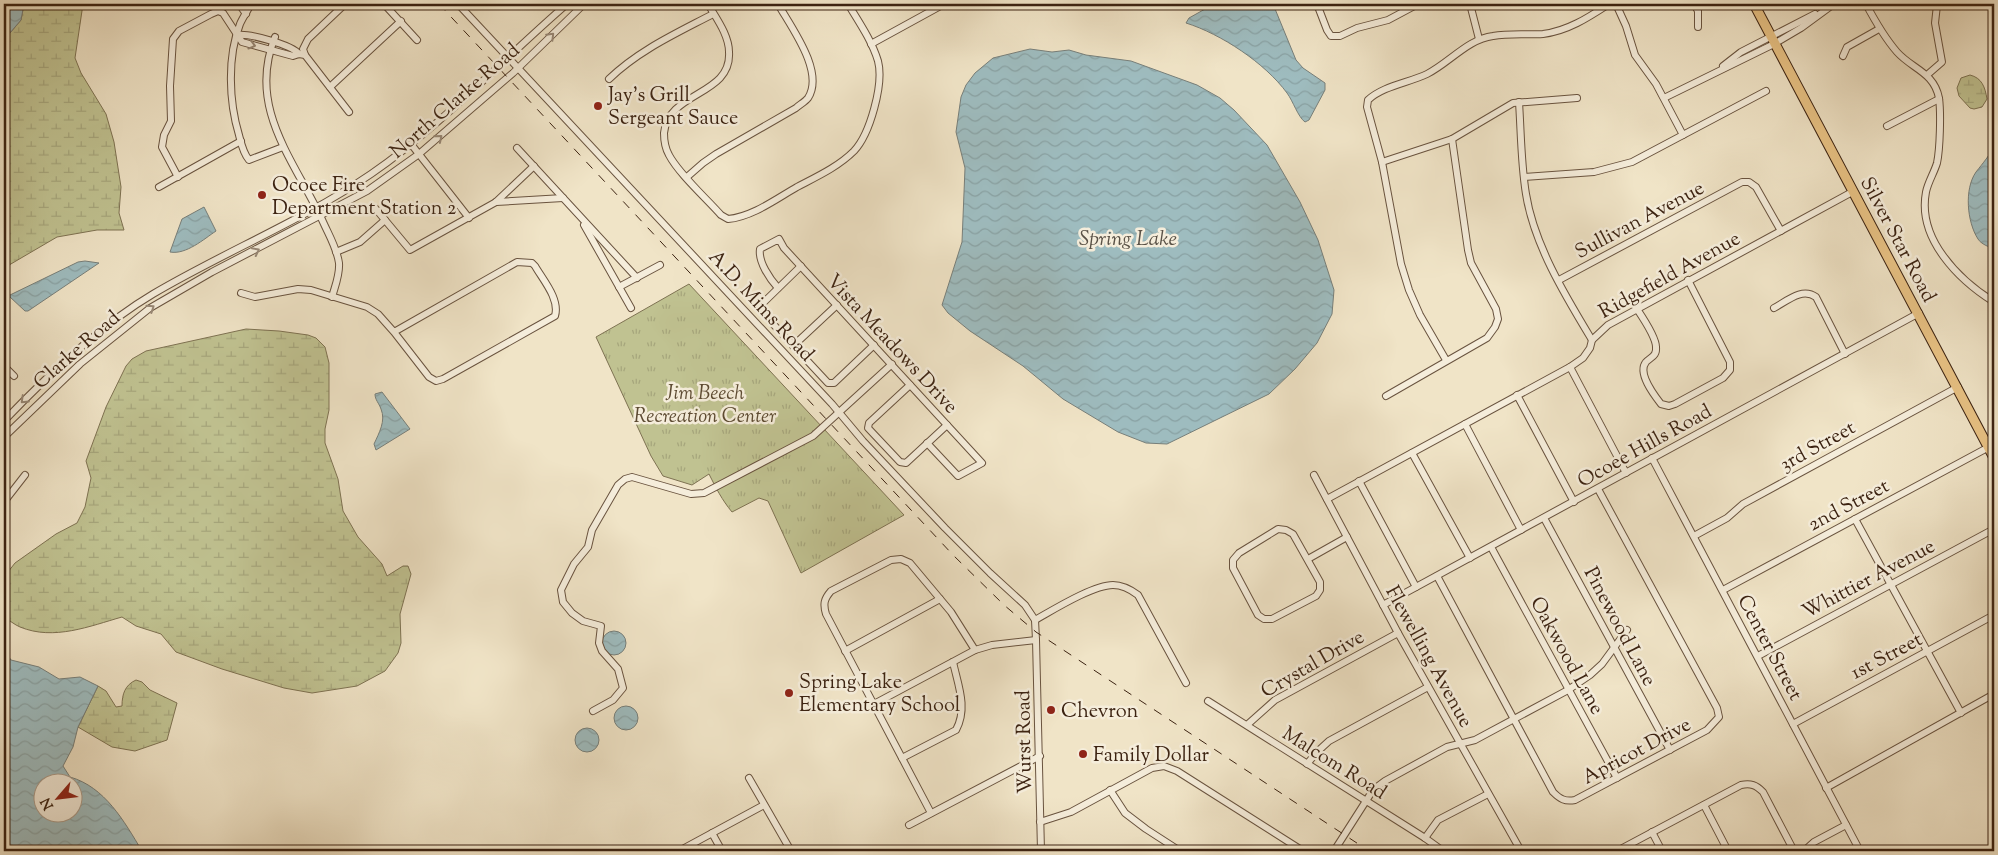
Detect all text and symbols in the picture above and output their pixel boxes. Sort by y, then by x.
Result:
one-way arrow [545,33,554,42]
street label: North Clarke Road [384,37,527,167]
one-way arrow [248,39,256,49]
place label: Jay's Grill Sergeant Sauce [607,82,738,134]
marker: Jay's Grill Sergeant Sauce [592,100,604,112]
one-way arrow [433,135,442,144]
place label: Ocoee Fire Department Station 2 [272,172,456,224]
street label: Silver Star Road [1852,172,1942,308]
street label: Sullivan Avenue [1570,175,1710,268]
marker: Ocoee Fire Department Station 2 [256,189,268,201]
water label: Spring Lake [1079,225,1177,255]
street label: Ridgefield Avenue [1594,225,1746,327]
street label: A.D. Mims Road [701,244,820,369]
one-way arrow [251,247,260,257]
street label: Vista Meadows Drive [819,268,964,421]
street label: Clarke Road [28,305,128,397]
one-way arrow [146,305,155,314]
park label: Jim Beech Recreation Center [634,380,776,432]
one-way arrow [21,394,30,403]
street label: Ocoee Hills Road [1573,398,1718,496]
street label: 3rd Street [1775,414,1861,480]
street label: 2nd Street [1803,473,1895,540]
street label: Whittier Avenue [1798,533,1941,627]
street label: Pinewood Lane [1575,562,1662,692]
street label: Flewelling Avenue [1377,581,1479,734]
street label: Center Street [1729,590,1809,706]
street label: Oakwood Lane [1521,592,1610,720]
street label: Crystal Drive [1256,624,1370,707]
street label: 1st Street [1846,626,1928,688]
place label: Spring Lake Elementary School [799,669,961,721]
marker: Spring Lake Elementary School [783,687,795,699]
street label: Wurst Road [1010,690,1041,794]
place label: Chevron [1061,698,1139,727]
marker: Chevron [1045,704,1057,716]
street label: Apricot Drive [1578,711,1697,793]
street label: Malcom Road [1276,720,1392,808]
place label: Family Dollar [1093,742,1210,771]
marker: Family Dollar [1077,748,1089,760]
north arrow [32,772,82,822]
text: N [37,794,60,813]

